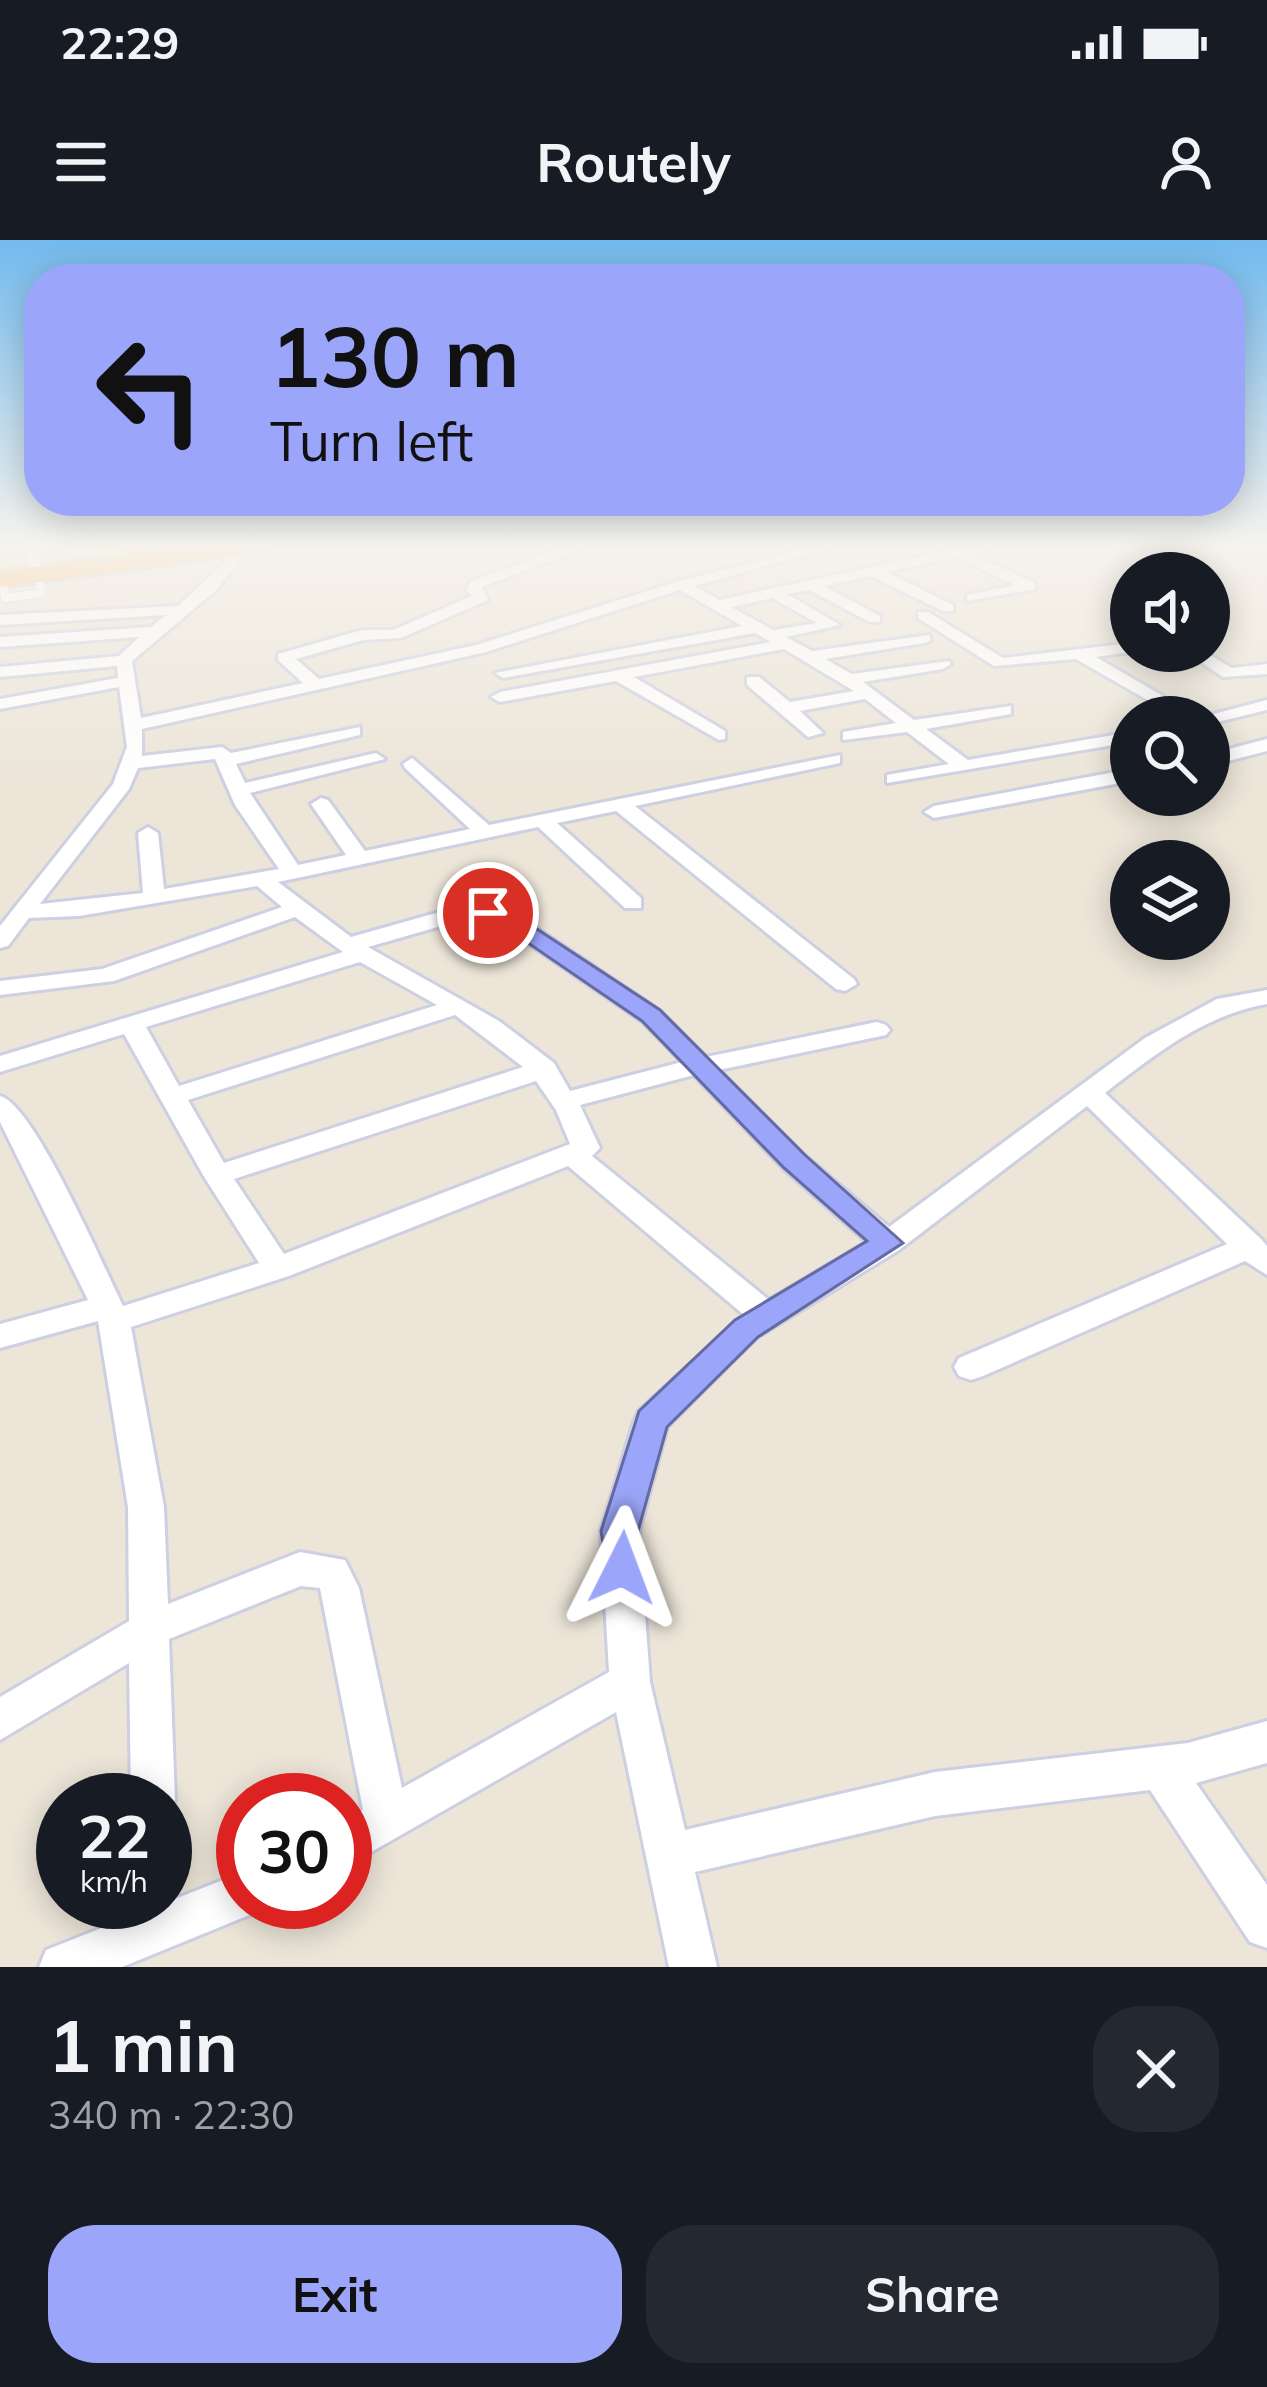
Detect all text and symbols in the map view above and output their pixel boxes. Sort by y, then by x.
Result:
text: 22:29 [60,14,179,70]
text: Routely [536,128,731,196]
icon: menu [48,129,114,195]
icon: person [1153,129,1219,195]
text: 130 m [270,303,520,408]
icon: left [72,312,228,468]
text: Turn left [270,407,473,475]
map controls [1110,552,1230,960]
button: sound [1110,552,1230,672]
button: search [1110,696,1230,816]
button: layers [1110,840,1230,960]
pin [437,862,539,964]
icon: arrive [455,880,521,946]
position arrow [559,1505,685,1631]
speed limit sign: 30 [216,1773,372,1929]
text: 22 [78,1798,150,1873]
text: km/h [80,1862,148,1900]
text: 1 min [48,2000,238,2090]
button: close [1093,2006,1219,2132]
text: 340 m · 22:30 [48,2090,294,2139]
button: Exit [48,2225,622,2363]
button: Share [646,2225,1219,2363]

